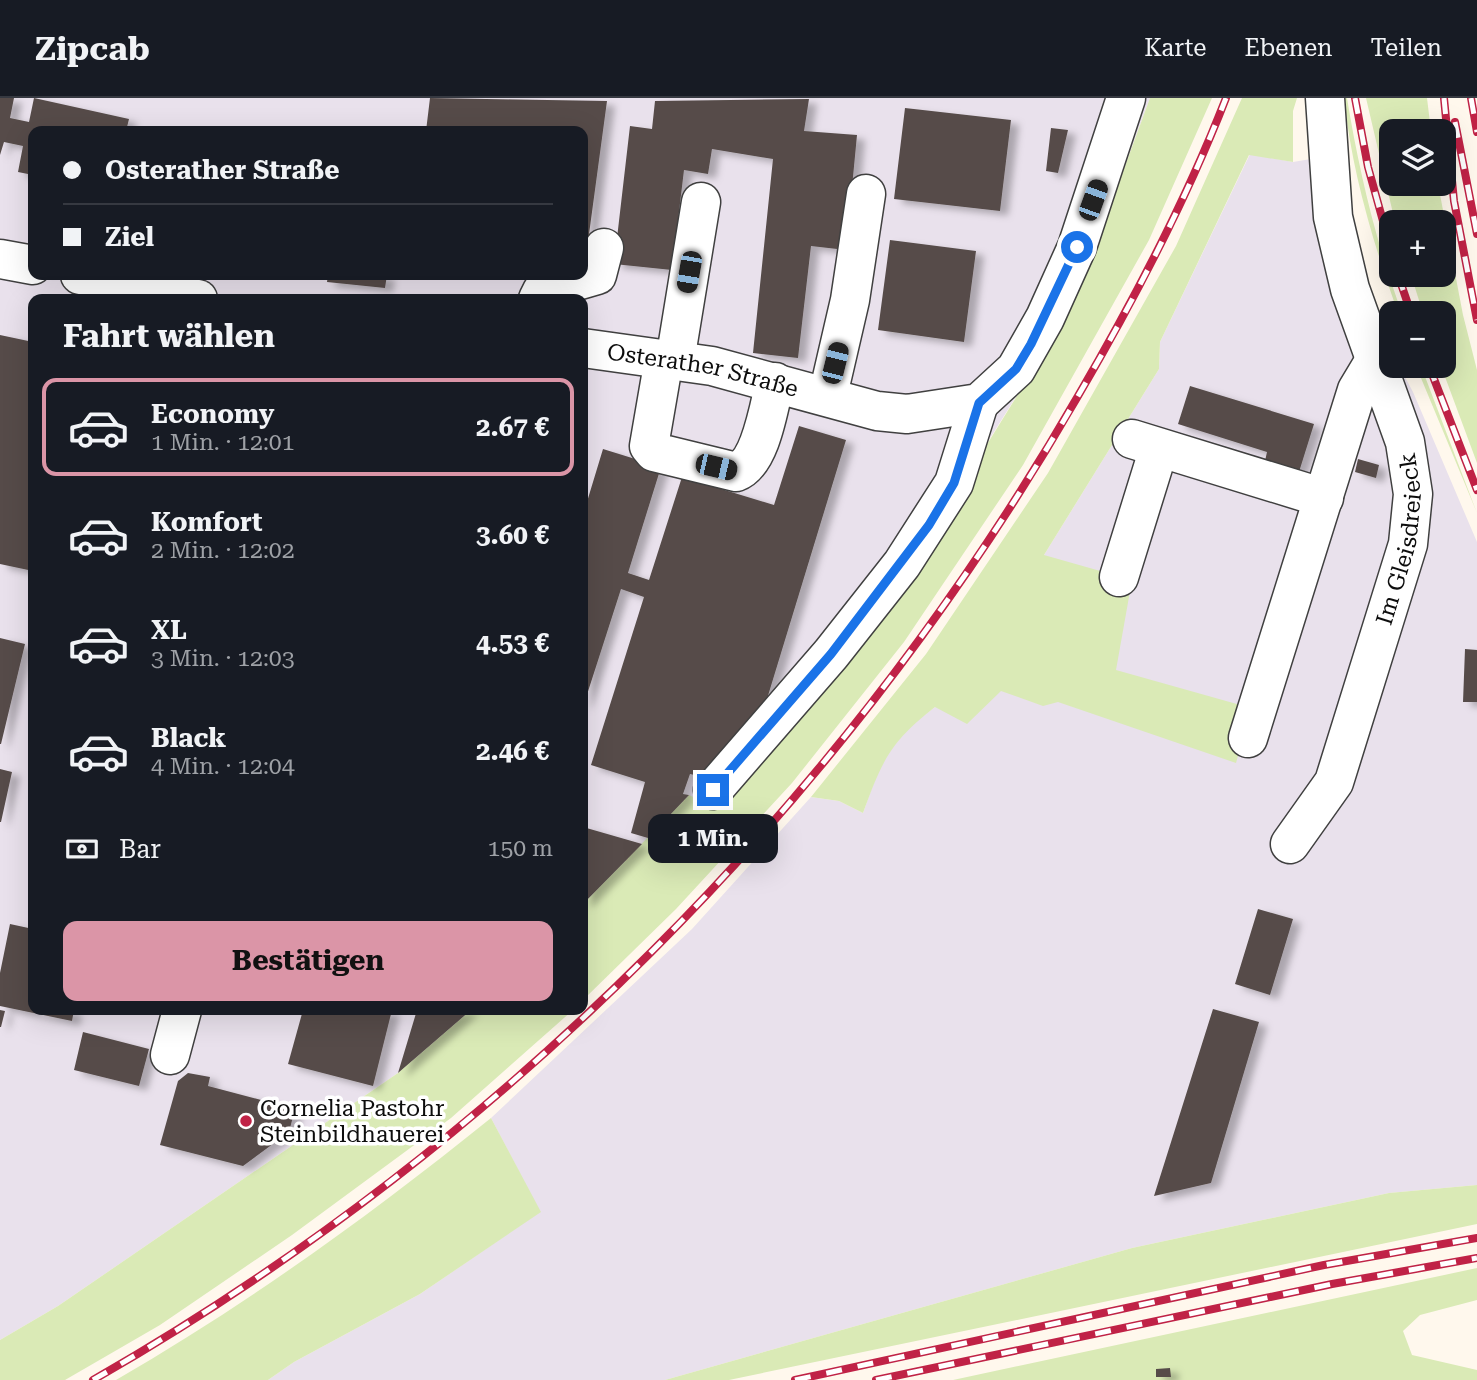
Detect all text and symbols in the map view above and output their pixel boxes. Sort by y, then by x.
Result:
text: Zipcab [35,29,150,68]
text: Karte [1144,34,1206,62]
text: Ebenen [1244,34,1333,62]
text: Teilen [1371,34,1442,62]
map controls [1379,119,1456,378]
button: layers [1379,119,1456,196]
text: Osterather Straße [105,155,339,185]
car [1076,177,1111,223]
button: + [1379,210,1456,287]
text: Ziel [105,222,154,252]
route start [1061,231,1093,263]
car [676,249,703,295]
button: − [1379,301,1456,378]
text: Fahrt wählen [63,317,275,355]
street label: Osterather Straße [606,338,801,402]
car [820,340,851,386]
icon: car [67,396,130,459]
text: Economy [151,399,274,429]
text: 2.67 € [476,412,549,442]
text: 1 Min. · 12:01 [151,429,295,456]
street label: Im Gleisdreieck [1370,451,1427,628]
car [694,452,739,482]
icon: car [67,504,130,567]
text: Komfort [151,507,263,537]
text: 3.60 € [476,520,549,550]
text: 2 Min. · 12:02 [151,537,295,564]
icon: car [67,612,130,675]
text: XL [151,615,187,645]
text: 4.53 € [476,628,549,658]
text: 3 Min. · 12:03 [151,645,295,672]
icon: car [67,720,130,783]
text: Black [151,723,226,753]
text: 2.46 € [476,736,549,766]
text: 4 Min. · 12:04 [151,753,295,780]
route end [697,774,729,806]
callout: 1 Min. [648,814,778,864]
text: 1 Min. [677,825,749,852]
icon: cash [63,830,101,868]
text: Bar [119,834,161,864]
text: 150 m [488,835,553,862]
button: Bestätigen [63,921,553,1001]
place label: Cornelia Pastohr Steinbildhauerei [260,1095,444,1148]
marker: Cornelia Pastohr Steinbildhauerei [238,1113,254,1129]

